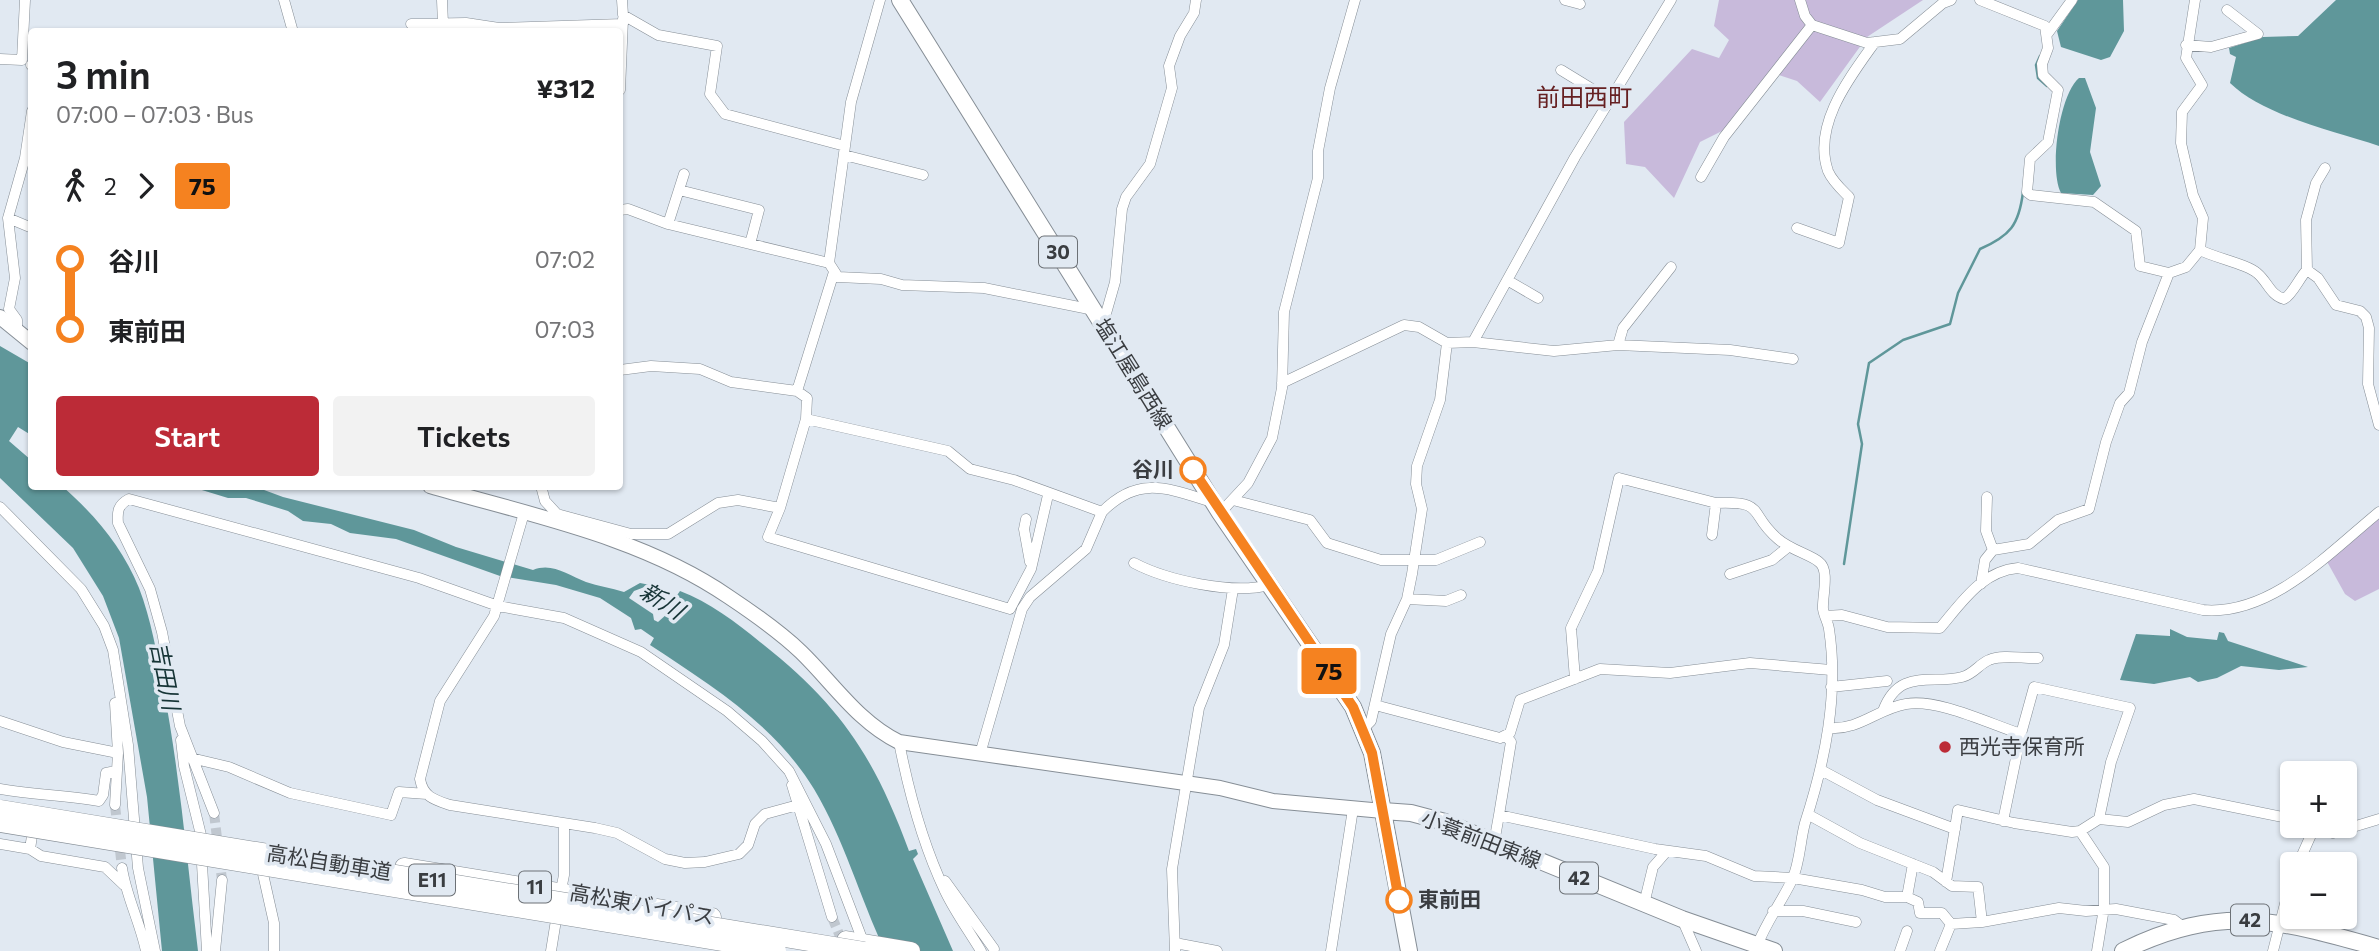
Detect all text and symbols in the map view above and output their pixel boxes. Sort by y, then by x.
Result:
text: 3 min [56,50,151,97]
text: ¥312 [537,72,595,103]
district label: 前田西町 [1536,82,1632,111]
text: 07:00 – 07:03 · Bus [56,100,254,128]
icon: walk [56,167,94,205]
icon: forward [127,167,165,205]
text: 75 [189,171,216,200]
text: 2 [104,172,117,200]
road number: 30 [1039,236,1077,268]
text: 谷川 [108,245,160,276]
text: 07:02 [535,245,595,273]
street label: 塩江屋島西線 [1090,313,1178,433]
text: 東前田 [108,315,186,346]
text: 07:03 [534,315,595,343]
button: Start [56,396,319,476]
button: Tickets [333,396,595,476]
place label: 谷川 [1132,456,1174,481]
marker: 谷川 [1180,457,1206,483]
water label: 新川 [636,576,692,626]
water label: 吉田川 [146,639,187,715]
line badge: 75 [1298,648,1360,694]
text: 75 [1315,656,1343,685]
place label: 西光寺保育所 [1959,733,2085,758]
marker: 西光寺保育所 [1937,739,1953,755]
map controls [2280,761,2357,929]
button: + [2280,761,2357,838]
street label: 小蓑前田東線 [1418,804,1545,873]
street label: 高松自動車道 [265,839,393,884]
button: − [2280,852,2357,929]
road number: 42 [1560,862,1598,894]
road number: E11 [409,864,455,895]
road number: 11 [519,872,551,902]
street label: 高松東バイパス [568,878,717,929]
place label: 東前田 [1418,886,1481,911]
marker: 東前田 [1386,887,1412,913]
road number: 42 [2231,904,2269,936]

